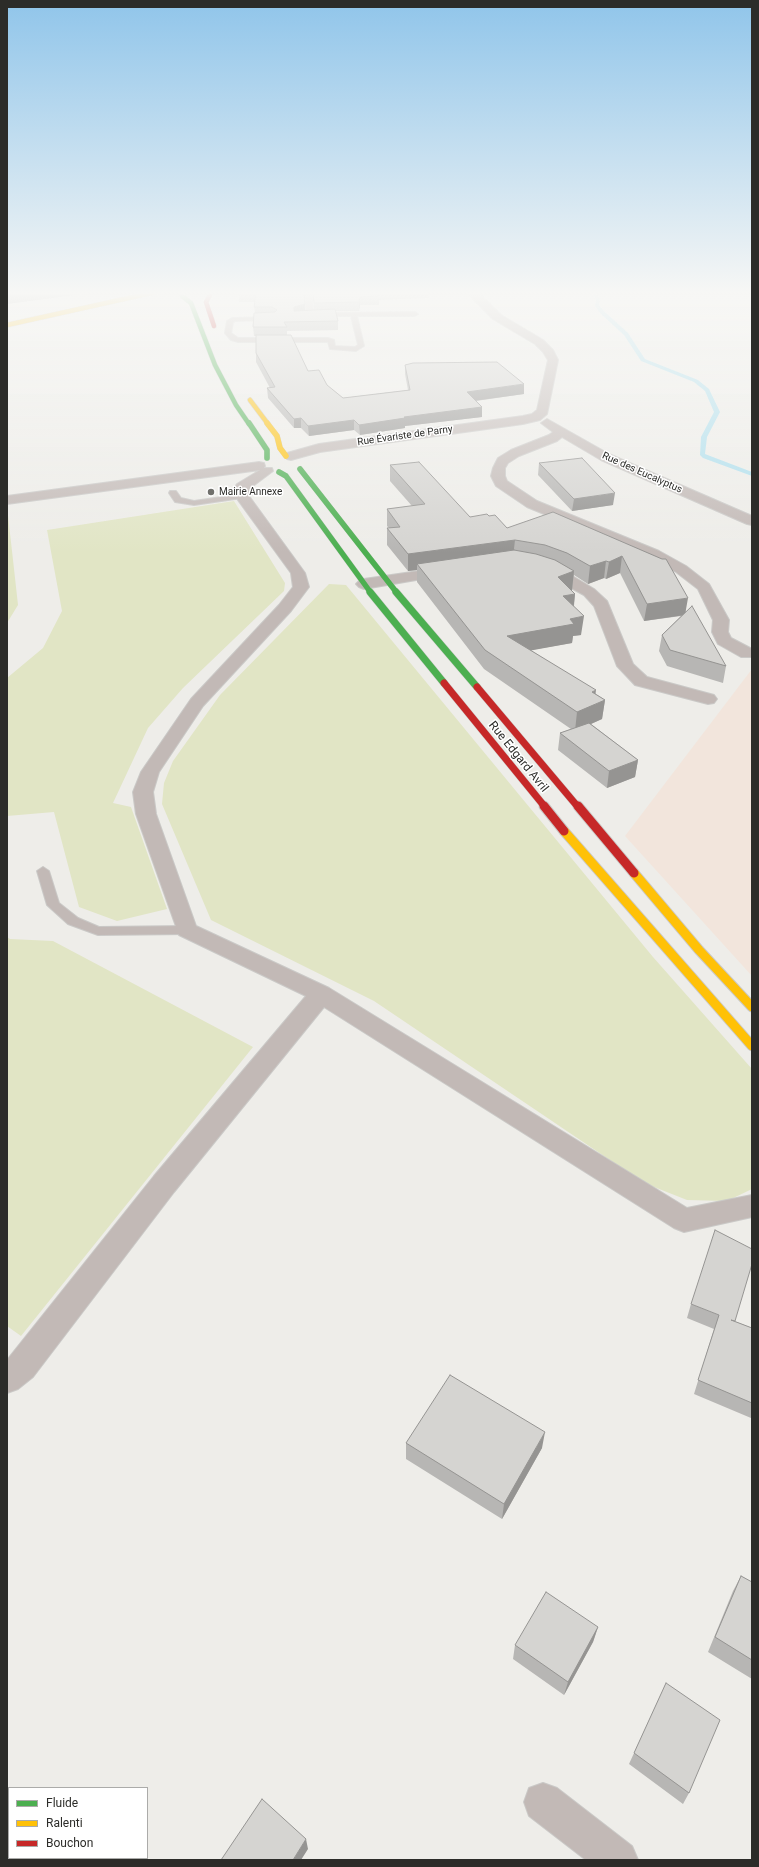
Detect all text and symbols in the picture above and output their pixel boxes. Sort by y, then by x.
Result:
street label: Rue Évariste de Parny [357,423,453,449]
street label: Rue des Eucalyptus [600,450,684,496]
place label: Mairie Annexe [219,486,282,498]
marker: Mairie Annexe [206,487,216,497]
street label: Rue Edgard Avril [485,719,551,795]
legend [8,1787,148,1859]
text: Fluide [46,1796,78,1810]
text: Ralenti [46,1816,83,1830]
text: Bouchon [46,1836,93,1850]

